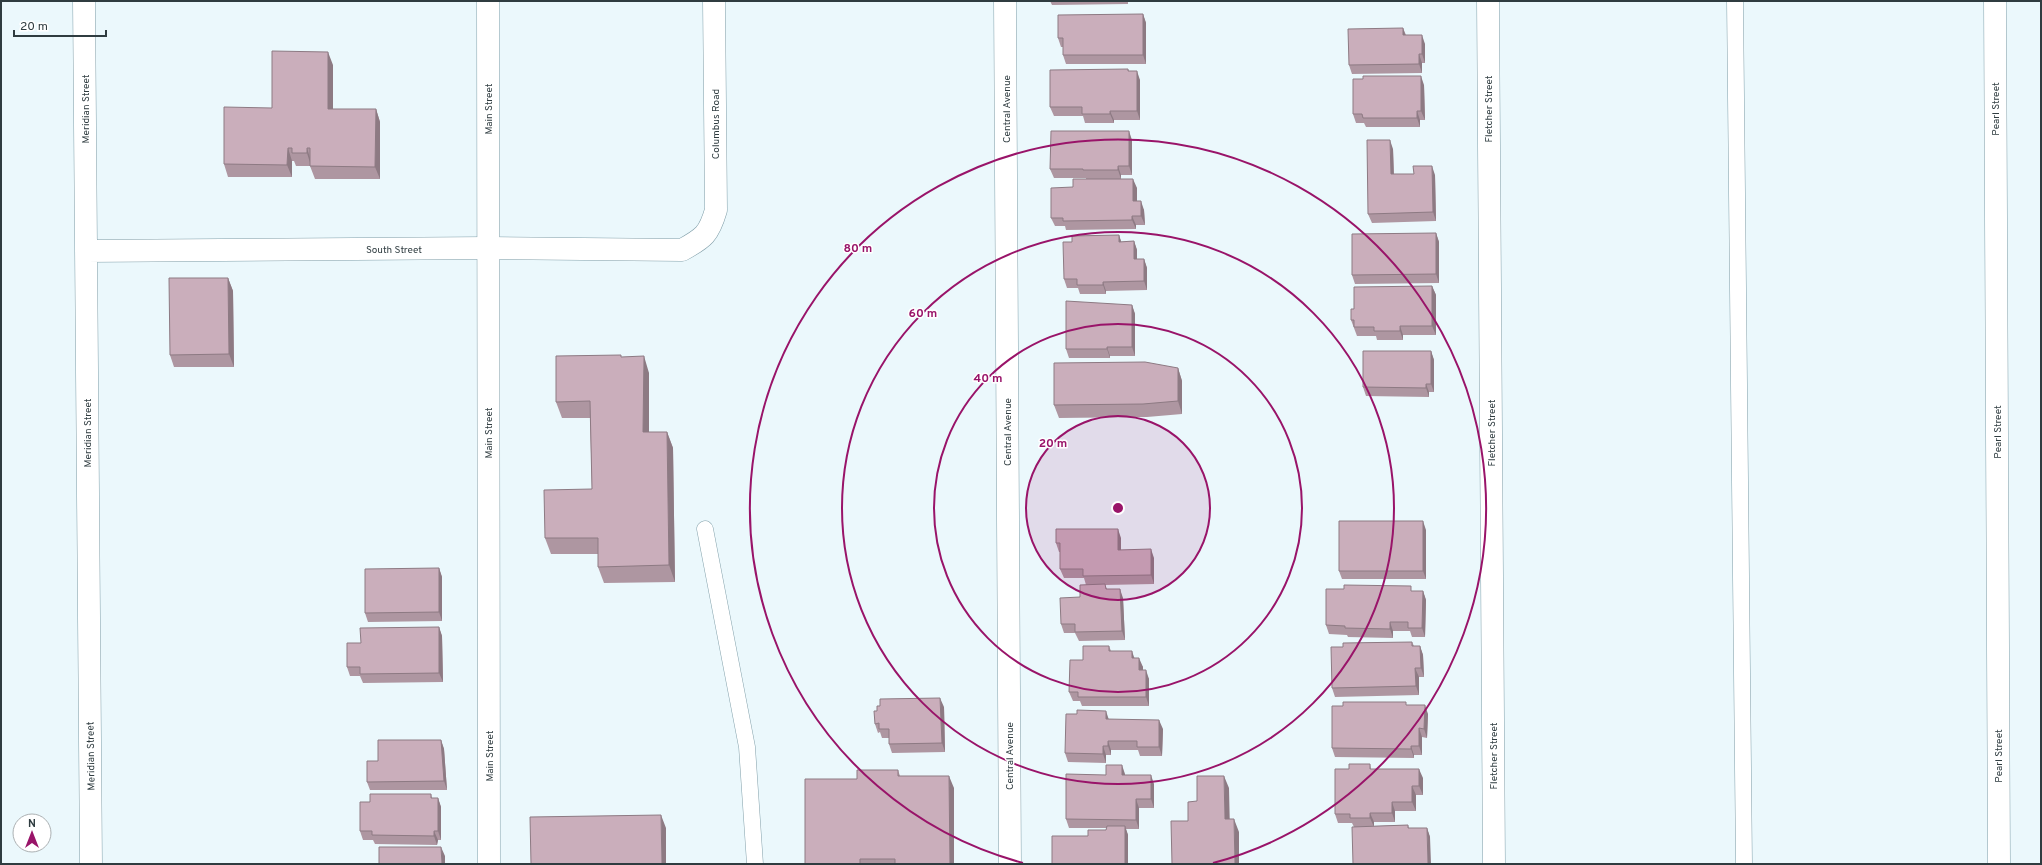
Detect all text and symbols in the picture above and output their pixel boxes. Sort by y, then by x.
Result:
scale bar [14,12,106,38]
text: 20 m [20,19,48,35]
street label: Meridian Street [80,74,93,143]
street label: Central Avenue [1001,75,1014,143]
street label: Fletcher Street [1483,75,1496,143]
street label: Pearl Street [1990,82,2003,136]
street label: Main Street [483,83,496,135]
street label: Columbus Road [710,89,723,159]
text: 80 m [844,241,872,257]
street label: South Street [366,244,422,257]
text: 60 m [909,306,937,322]
text: 40 m [973,371,1003,387]
street label: Meridian Street [82,398,95,467]
street label: Central Avenue [1002,398,1015,466]
street label: Fletcher Street [1486,399,1499,467]
street label: Pearl Street [1992,405,2005,459]
street label: Main Street [483,407,496,459]
text: 20 m [1039,436,1067,452]
centre of rings [1111,501,1125,515]
street label: Meridian Street [84,721,99,791]
street label: Central Avenue [1004,722,1017,790]
street label: Fletcher Street [1488,722,1501,790]
street label: Pearl Street [1993,729,2006,783]
street label: Main Street [484,730,497,782]
north arrow [12,813,52,853]
text: N [28,817,36,831]

